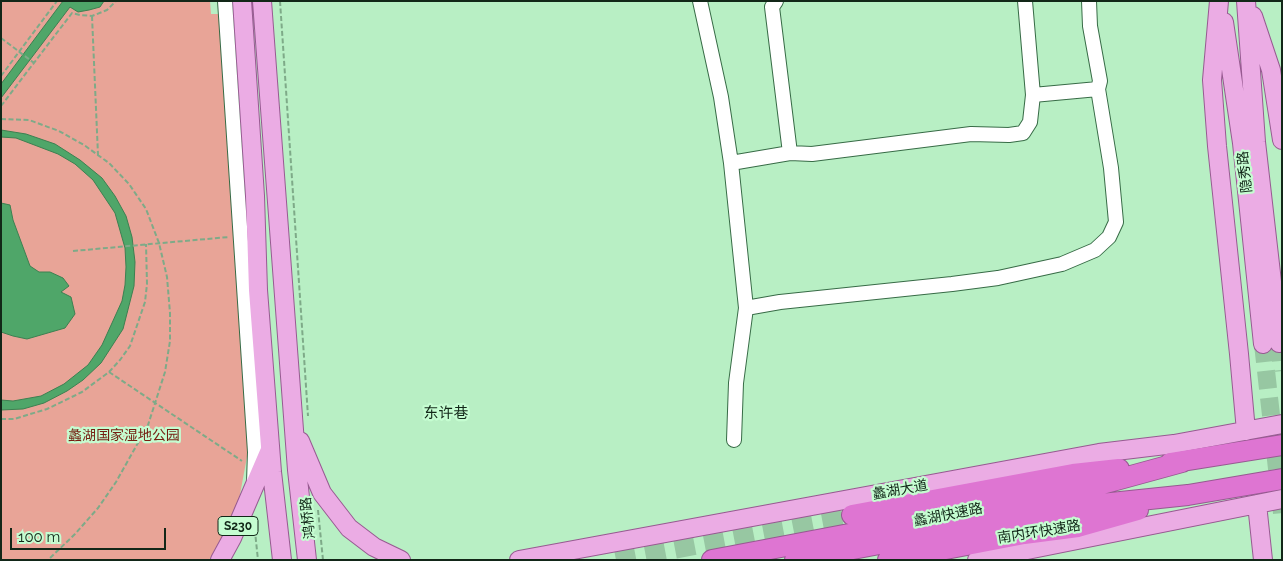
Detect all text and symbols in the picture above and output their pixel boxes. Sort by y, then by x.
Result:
street label: 隐秀路 [1234,150,1256,194]
district label: 东许巷 [424,404,468,422]
park label: 蠡湖国家湿地公园 [68,428,180,444]
street label: 蠡湖大道 [871,477,929,503]
street label: 鸿桥路 [297,496,319,540]
street label: 蠡湖快速路 [912,500,984,530]
road number: S230 [218,516,258,536]
street label: 南内环快速路 [996,517,1082,547]
scale bar [12,518,169,550]
text: 100 m [18,528,60,546]

